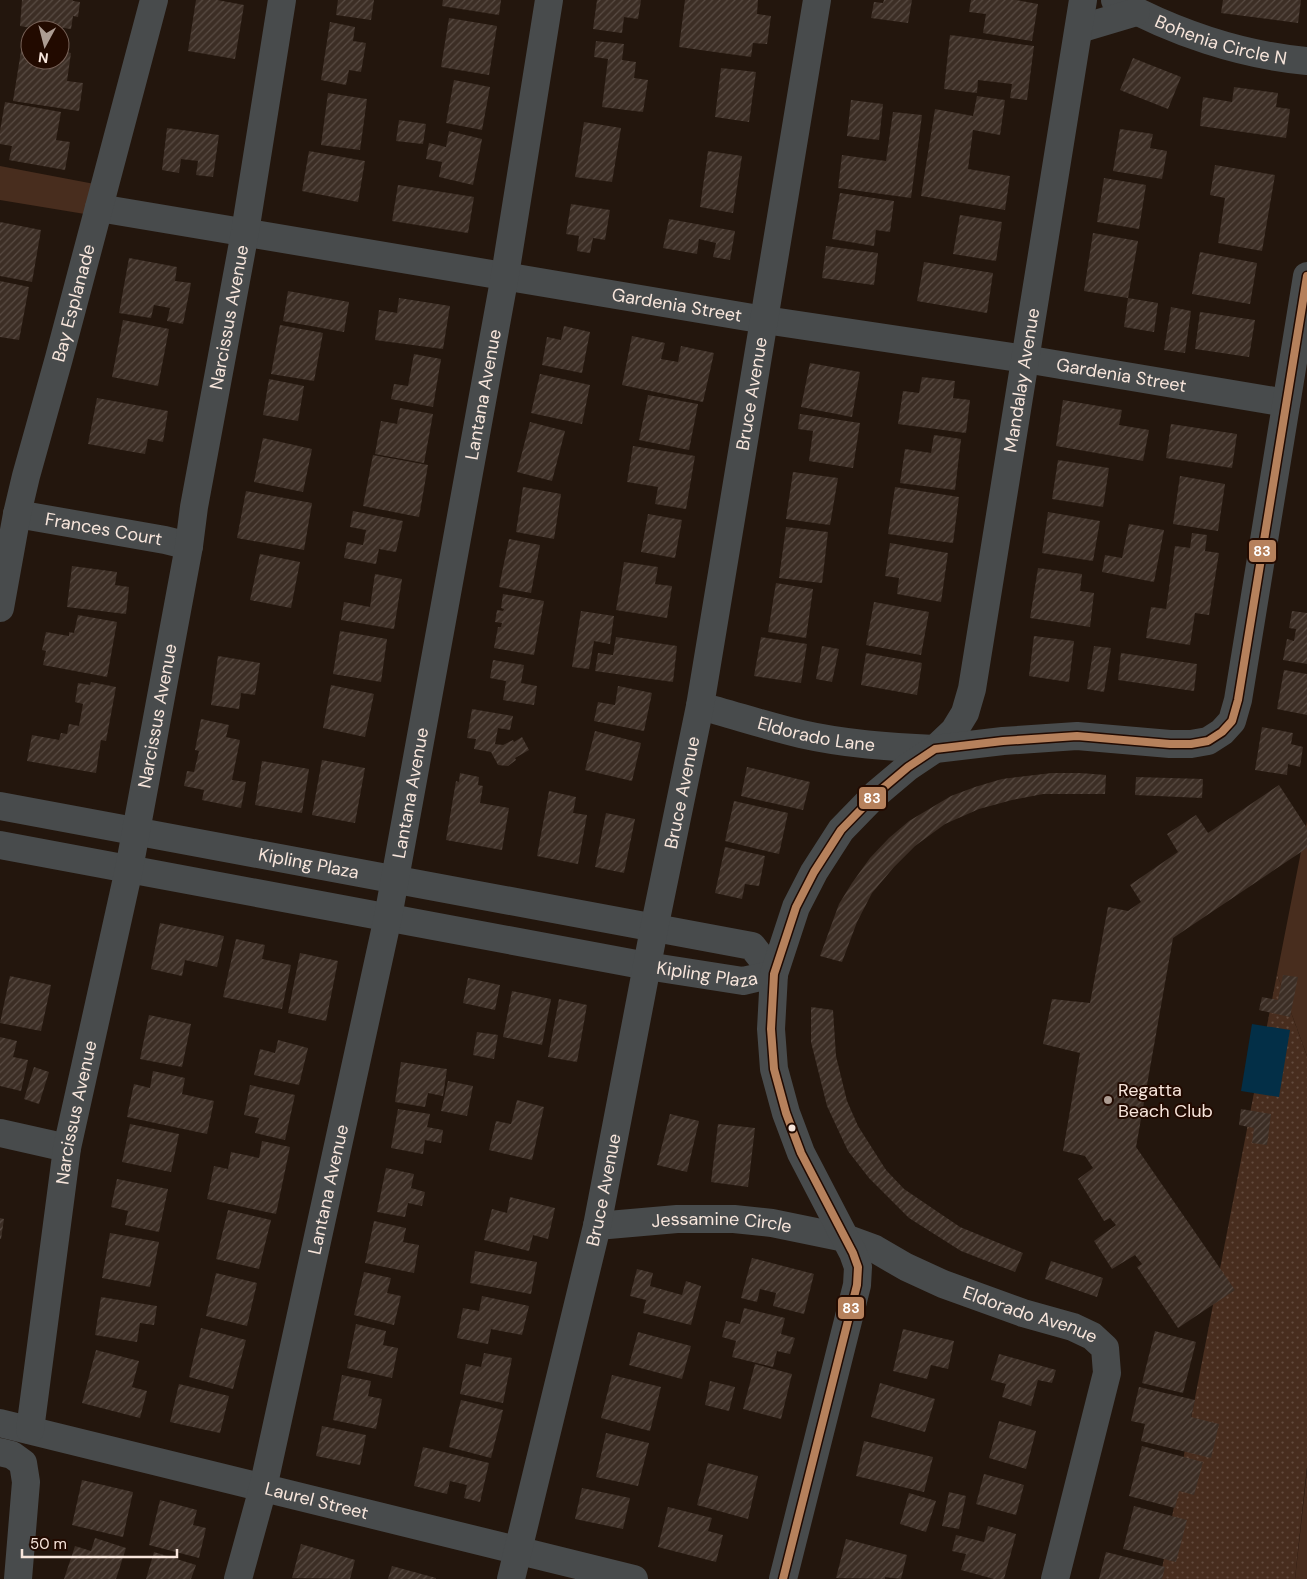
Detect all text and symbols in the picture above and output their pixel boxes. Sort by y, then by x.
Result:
street label: Bohenia Circle N [1151,9,1288,71]
north arrow [20,20,70,70]
text: N [37,48,50,67]
street label: Bay Esplanade [46,241,101,365]
street label: Narcissus Avenue [204,243,254,392]
street label: Gardenia Street [610,282,744,328]
street label: Mandalay Avenue [998,306,1045,454]
street label: Lantana Avenue [460,327,507,462]
street label: Bruce Avenue [731,335,773,452]
street label: Gardenia Street [1054,352,1188,398]
street label: Frances Court [43,507,164,551]
line badge: 83 [1248,539,1277,563]
text: 83 [1253,542,1271,560]
street label: Narcissus Avenue [132,642,183,790]
street label: Eldorado Lane [755,711,876,757]
street label: Lantana Avenue [387,726,434,860]
street label: Bruce Avenue [659,734,705,851]
line badge: 83 [858,786,887,810]
text: 83 [863,789,881,807]
street label: Kipling Plaza [256,842,361,885]
street label: Kipling Plaza [655,956,760,993]
street label: Narcissus Avenue [50,1038,103,1186]
place label: Regatta Beach Club [1118,1078,1213,1123]
marker: Regatta Beach Club [1102,1094,1114,1106]
street label: Lantana Avenue [302,1122,354,1257]
unlabelled marker [787,1123,797,1133]
street label: Bruce Avenue [580,1132,626,1249]
street label: Jessamine Circle [650,1207,794,1239]
street label: Eldorado Avenue [960,1280,1101,1349]
line badge: 83 [837,1296,865,1320]
text: 83 [842,1299,860,1317]
street label: Laurel Street [262,1477,371,1525]
scale bar [22,1526,178,1558]
text: 50 m [30,1534,67,1554]

